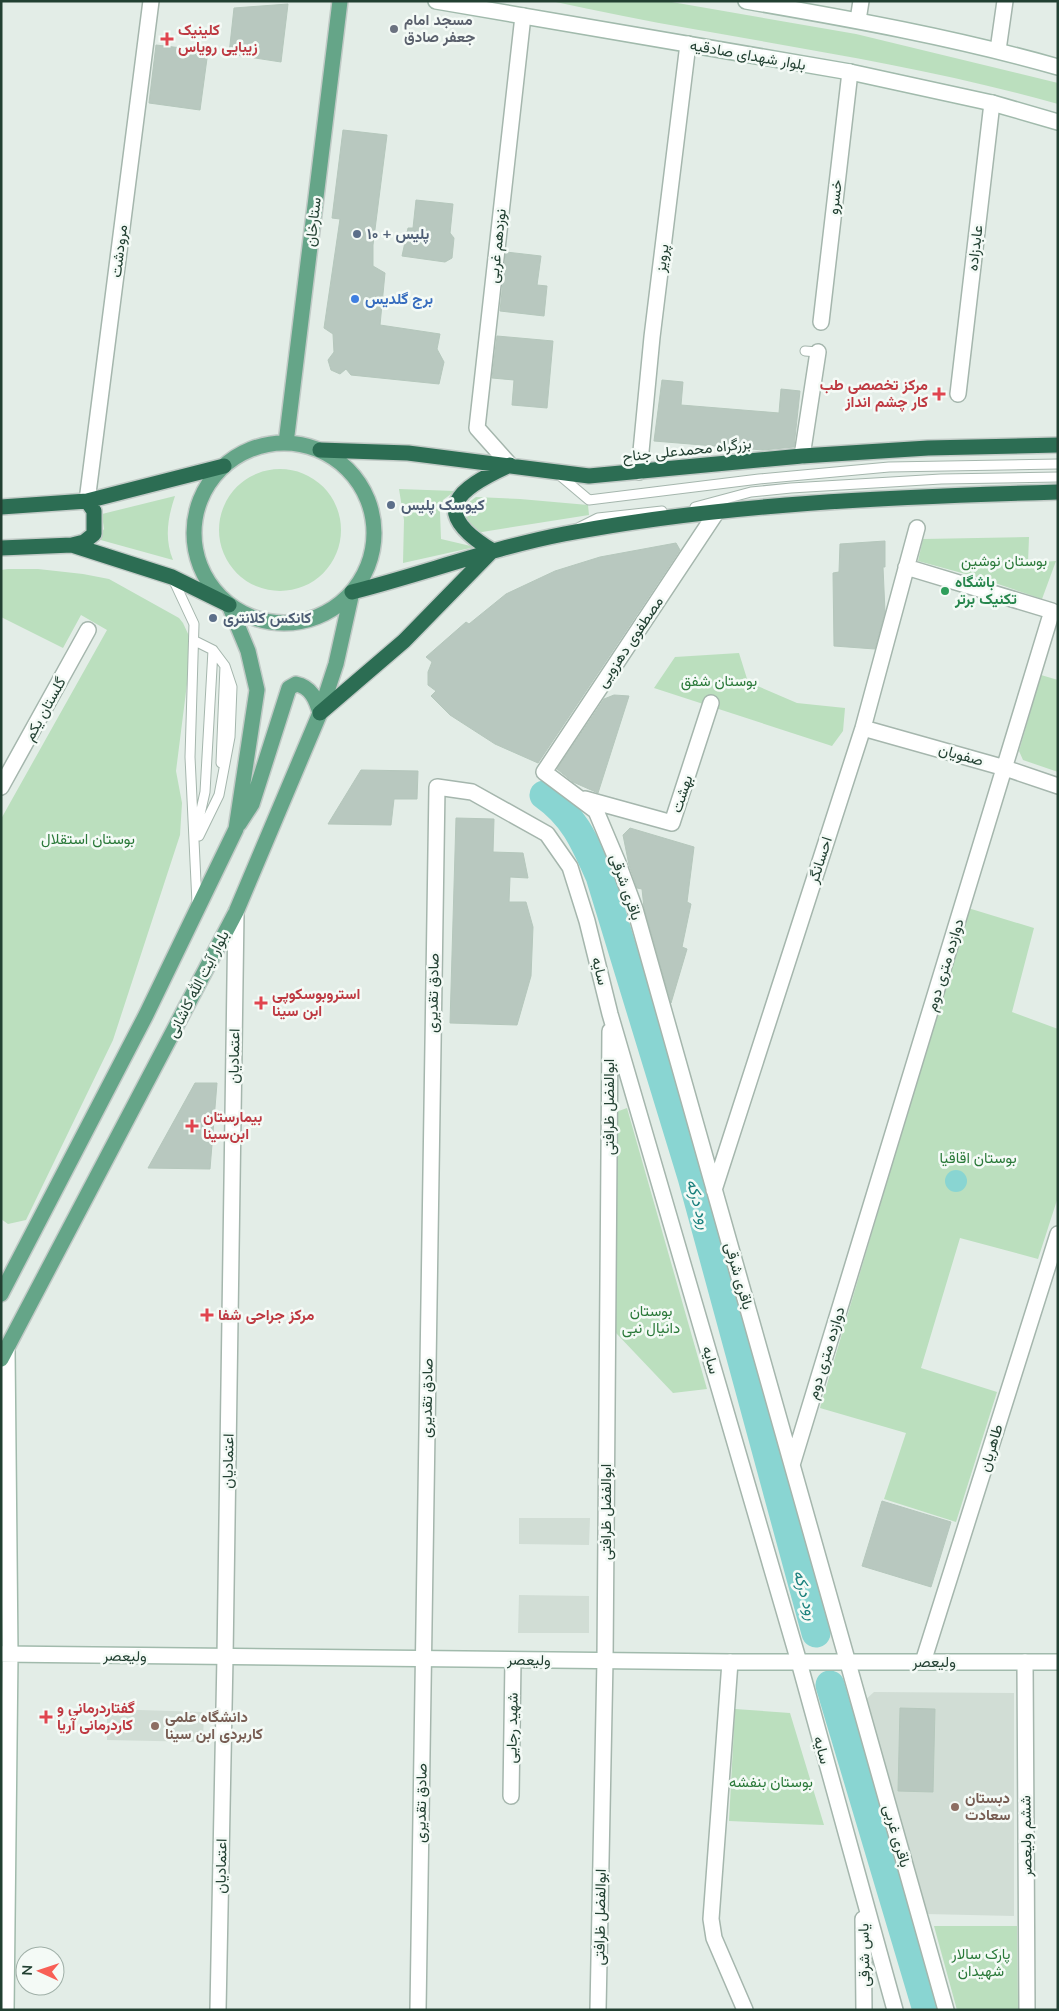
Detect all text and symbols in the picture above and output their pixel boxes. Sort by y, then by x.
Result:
place label: مسجد امام جعفر صادق [404,10,475,46]
place label: کلینیک زیبایی رویاس [178,20,258,56]
marker: مسجد امام جعفر صادق [388,23,400,35]
marker: کلینیک زیبایی رویاس [160,32,174,46]
street label: بلوار شهدای صادقیه [688,35,808,75]
street label: خسرو [823,178,846,215]
street label: ستارخان [300,196,325,248]
street label: نوزدهم غربی [483,208,511,284]
street label: مرودشت [106,223,131,278]
place label: پلیس + ۱۰ [367,224,429,244]
street label: عابدزاده [962,224,987,272]
marker: پلیس + ۱۰ [351,228,363,240]
street label: پرویز [650,243,674,274]
place label: برج گلدیس [365,289,433,309]
marker: برج گلدیس [349,293,361,305]
place label: مرکز تخصصی طب کار چشم انداز [820,375,928,412]
marker: مرکز تخصصی طب کار چشم انداز [932,387,946,401]
street label: بزرگراه محمدعلی جناح [621,433,753,468]
place label: کیوسک پلیس [401,495,485,515]
marker: کیوسک پلیس [385,499,397,511]
park label: بوستان نوشین [961,551,1047,571]
place label: باشگاه تکنیک برتر [954,572,1017,608]
marker: باشگاه تکنیک برتر [939,585,951,597]
street label: مصطفوی دهزویی [592,592,668,692]
place label: کانکس کلانتری [223,608,312,627]
marker: کانکس کلانتری [207,612,219,624]
park label: بوستان شفق [681,671,757,691]
street label: گلستان یکم [19,673,71,744]
street label: صفویان [937,739,986,770]
street label: بهشت [667,773,697,815]
park label: بوستان استقلال [41,829,135,848]
street label: احسانگر [803,834,836,886]
street label: باقری شرقی [605,851,647,923]
street label: دوازده متری دوم [921,916,969,1014]
street label: بلوار آیت الله کاشانی [162,927,234,1041]
street label: صادق تقدیری [422,953,444,1033]
street label: سایه [588,955,613,987]
place label: استروبوسکوپی ابن سینا [272,984,360,1020]
marker: استروبوسکوپی ابن سینا [254,996,268,1010]
street label: اعتمادیان [224,1028,243,1084]
street label: ابوالفضل ظرافتی [599,1059,619,1155]
place label: بیمارستان ابن‌سینا [203,1107,262,1143]
marker: بیمارستان ابن‌سینا [185,1119,199,1133]
park label: بوستان اقاقیا [939,1148,1017,1167]
water label: رود درکه [682,1177,715,1232]
street label: باقری شرقی [720,1240,758,1312]
park label: بوستان دانیال نبی [622,1301,680,1338]
street label: دوازده متری دوم [802,1304,850,1402]
place label: مرکز جراحی شفا [218,1305,314,1324]
marker: مرکز جراحی شفا [200,1308,214,1322]
street label: سایه [698,1344,725,1376]
street label: صادق تقدیری [416,1358,438,1438]
street label: طاهریان [974,1422,1007,1474]
street label: اعتمادیان [218,1433,237,1489]
street label: ابوالفضل ظرافتی [596,1464,616,1560]
water label: رود درکه [789,1568,822,1623]
street label: ولیعصر [102,1646,147,1665]
street label: ولیعصر [506,1650,551,1669]
street label: ولیعصر [911,1652,956,1671]
street label: شهید رجایی [501,1692,523,1764]
place label: گفتاردرمانی و کاردرمانی آریا [57,1698,135,1734]
place label: دانشگاه علمی کاربردی ابن سینا [165,1707,263,1743]
marker: گفتاردرمانی و کاردرمانی آریا [39,1710,53,1724]
marker: دانشگاه علمی کاربردی ابن سینا [149,1720,161,1732]
street label: سایه [810,1734,835,1766]
street label: صادق تقدیری [410,1763,432,1843]
park label: بوستان بنفشه [729,1772,813,1791]
place label: دبستان سعادت [965,1788,1011,1824]
street label: ششم ولیعصر [1015,1795,1037,1878]
marker: دبستان سعادت [949,1801,961,1813]
street label: باقری غربی [879,1802,915,1870]
street label: اعتمادیان [211,1838,230,1894]
street label: ابوالفضل ظرافتی [589,1868,611,1966]
street label: یاس شرقی [853,1923,875,1987]
park label: پارک سالار شهیدان [951,1944,1010,1980]
north arrow [15,1946,65,1996]
text: N [18,1965,36,1976]

